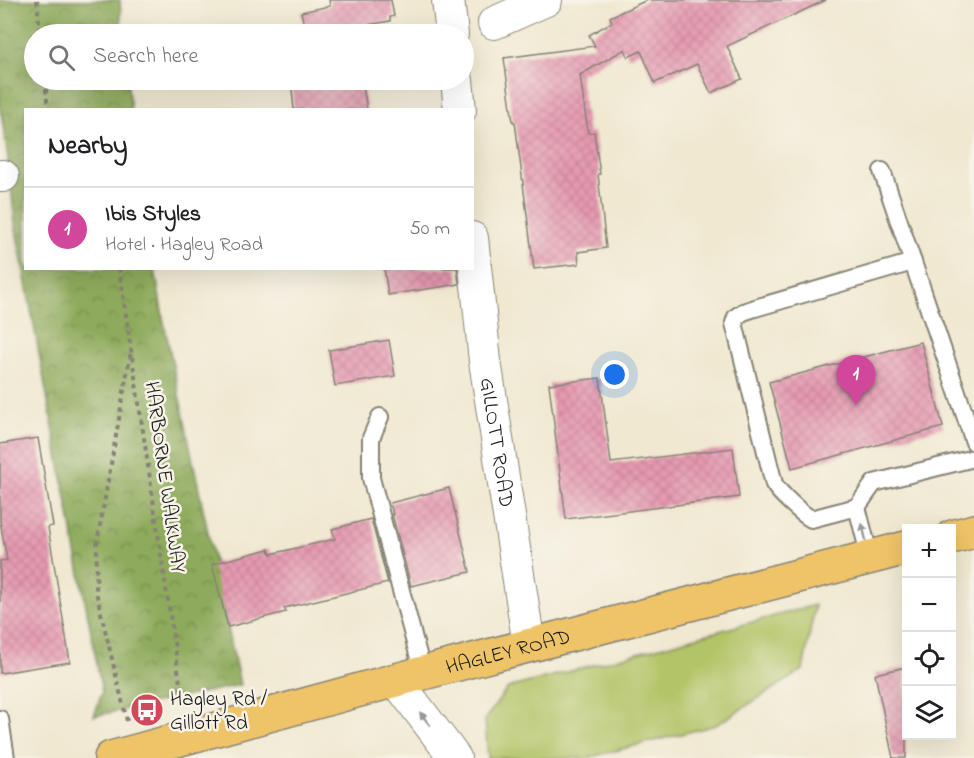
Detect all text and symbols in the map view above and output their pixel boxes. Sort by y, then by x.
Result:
search box [24,24,474,90]
icon: search [45,41,78,74]
text: Search here [93,41,198,73]
text: Nearby [48,128,127,166]
text: Ibis Styles [105,199,201,231]
text: 1 [64,215,71,244]
text: 50 m [409,215,450,244]
text: Hotel · Hagley Road [105,231,263,260]
pin: 1 [836,356,876,405]
your location [600,360,629,389]
street label: GILLOTT ROAD [471,376,520,510]
street label: HARBORNE WALKWAY [136,380,192,575]
one-way arrow [858,523,868,542]
map controls [902,524,956,740]
button: + [902,524,956,578]
button: − [902,578,956,632]
street label: HAGLEY ROAD [443,622,574,684]
button: locate [902,632,956,686]
place label: Hagley Rd / Gillott Rd [170,685,268,739]
button: layers [902,686,956,740]
bus stop icon: Hagley Rd / Gillott Rd [129,692,165,728]
one-way arrow [419,711,432,727]

